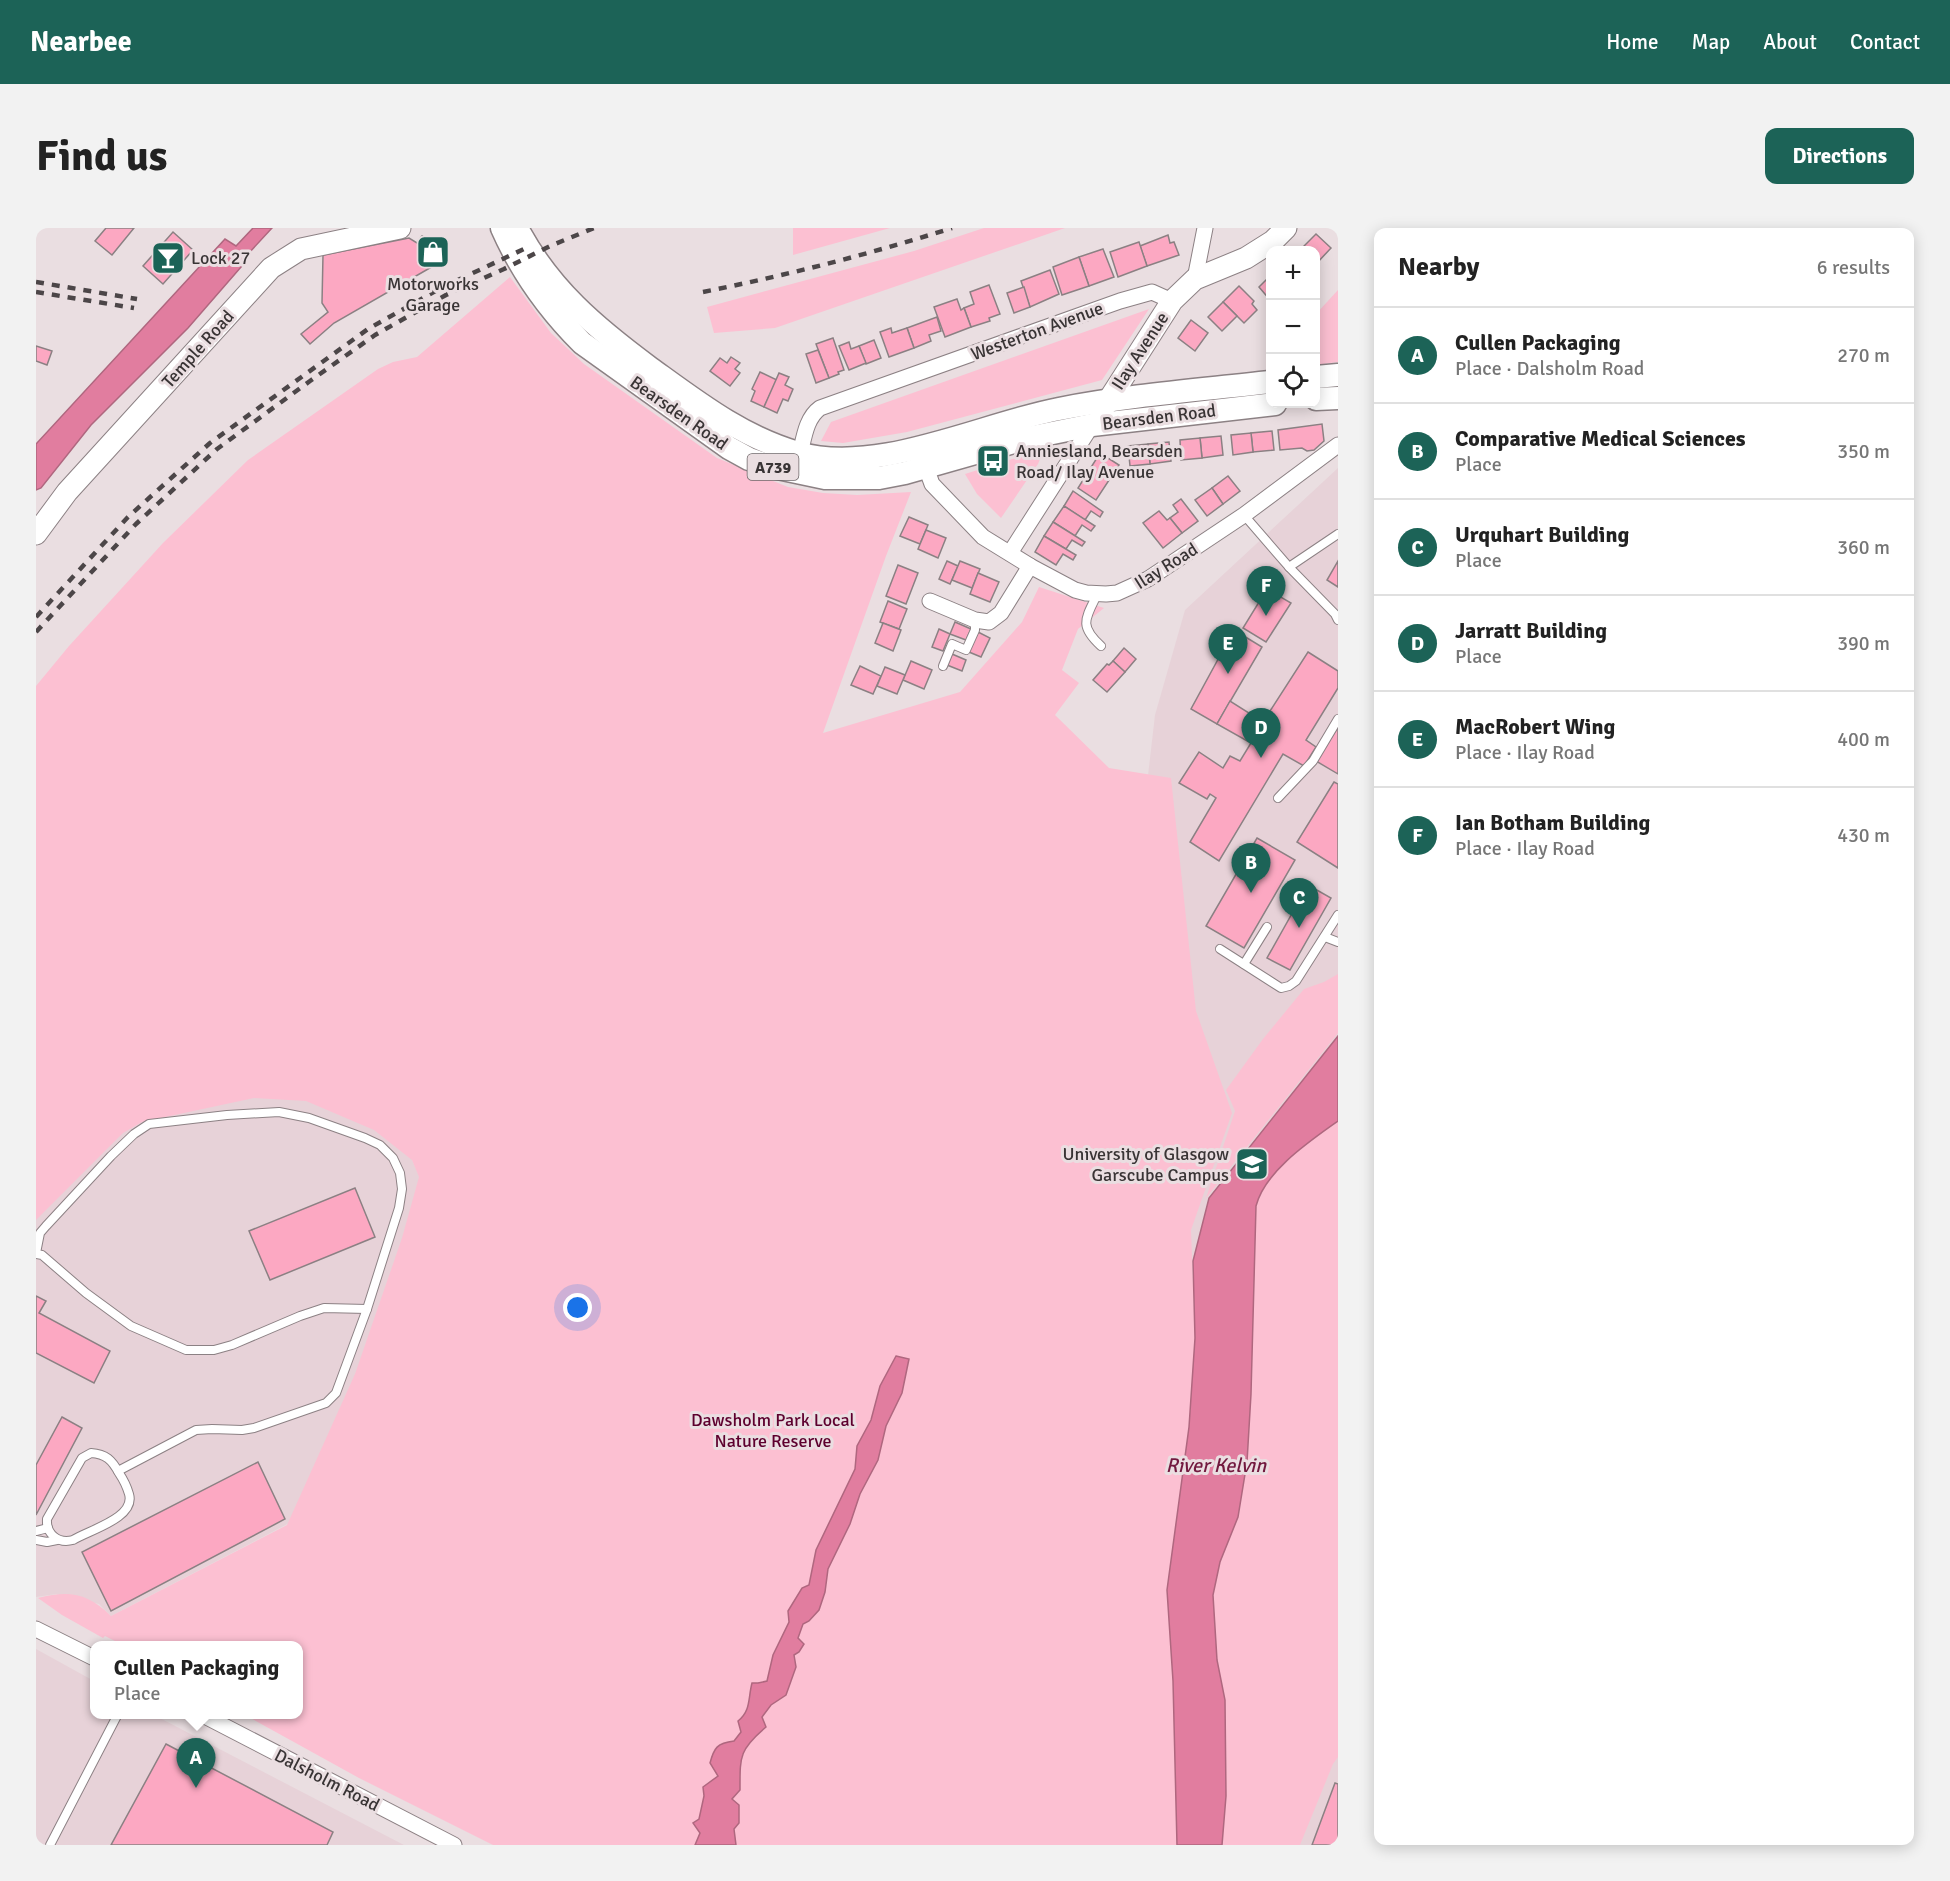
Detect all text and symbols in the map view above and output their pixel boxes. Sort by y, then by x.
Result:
text: Nearbee [30,25,132,59]
text: Home [1606,29,1659,55]
text: Map [1692,29,1730,55]
text: About [1763,29,1817,55]
text: Contact [1850,29,1920,55]
button: Directions [1765,128,1914,184]
text: Find us [36,131,167,182]
shop icon: Motorworks Garage [415,234,451,270]
bar icon: Lock 27 [150,240,186,276]
map controls [1266,246,1320,408]
button: + [1266,246,1320,300]
place label: Lock 27 [191,247,250,269]
text: Nearby [1398,251,1479,283]
text: 6 results [1817,255,1890,280]
place label: Motorworks Garage [387,273,479,316]
street label: Westerton Avenue [968,297,1106,365]
button: − [1266,300,1320,354]
street label: Temple Road [157,306,239,392]
street label: Ilay Avenue [1107,308,1173,394]
text: Cullen Packaging [1455,329,1620,356]
text: A [1411,343,1424,368]
text: 270 m [1837,343,1890,368]
button: locate [1266,354,1320,408]
text: Place · Dalsholm Road [1455,356,1644,381]
street label: Bearsden Road [626,371,732,455]
street label: Bearsden Road [1101,399,1217,435]
text: Comparative Medical Sciences [1455,425,1746,452]
text: B [1411,439,1424,464]
text: 350 m [1837,439,1890,464]
place label: Anniesland, Bearsden Road/ Ilay Avenue [1016,440,1183,483]
bus stop icon: Anniesland, Bearsden Road/ Ilay Avenue [975,443,1011,479]
text: Place [1455,452,1502,477]
road number: A739 [748,454,798,480]
text: Urquhart Building [1455,521,1629,548]
text: C [1411,535,1424,560]
text: 360 m [1837,535,1890,560]
street label: Ilay Road [1130,538,1202,594]
text: Place [1455,548,1502,573]
pin: F [1246,566,1286,616]
text: Jarratt Building [1455,617,1607,644]
pin: E [1208,624,1248,674]
text: D [1411,631,1424,656]
text: 390 m [1837,631,1890,656]
text: Place [1455,644,1502,669]
pin: D [1242,708,1280,758]
text: MacRobert Wing [1455,713,1615,740]
text: E [1412,727,1423,752]
text: 400 m [1837,727,1890,752]
text: Place · Ilay Road [1455,740,1595,765]
text: Ian Botham Building [1455,809,1650,836]
text: F [1412,823,1423,848]
text: 430 m [1837,823,1890,848]
text: Place · Ilay Road [1455,836,1595,861]
pin: B [1232,844,1270,893]
pin: C [1280,878,1318,928]
place label: University of Glasgow Garscube Campus [1063,1143,1229,1186]
school or university icon: University of Glasgow Garscube Campus [1234,1146,1270,1182]
your location [563,1293,592,1322]
park label: Dawsholm Park Local Nature Reserve [691,1409,855,1452]
water label: River Kelvin [1166,1453,1267,1478]
popup [90,1641,303,1719]
text: Cullen Packaging [114,1654,279,1681]
text: Place [114,1681,160,1706]
pin: A [176,1738,216,1788]
street label: Dalsholm Road [271,1744,383,1816]

